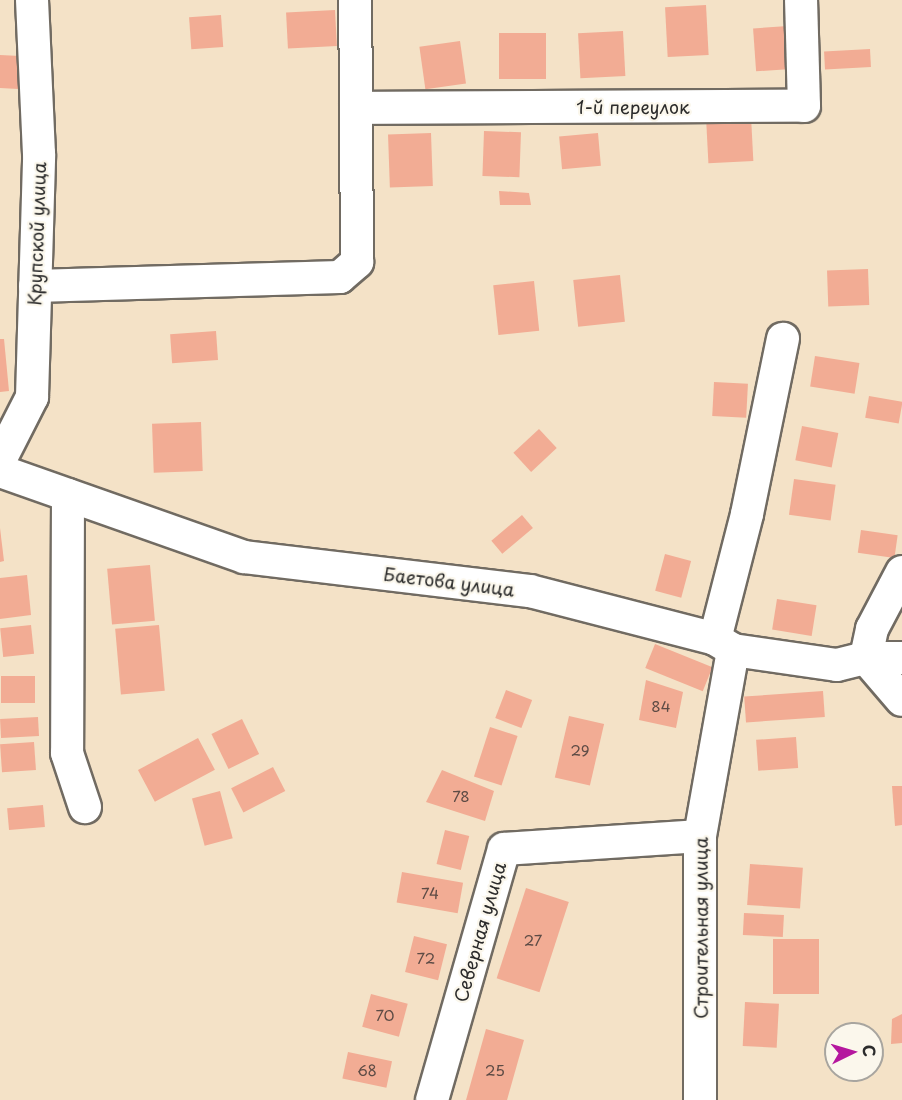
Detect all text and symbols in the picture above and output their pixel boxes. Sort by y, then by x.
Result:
street label: 1-й переулок [576,96,690,118]
street label: Крупской улица [24,162,50,306]
street label: Баетова улица [382,563,516,601]
house number: 84 [651,697,671,715]
house number: 29 [570,741,590,759]
house number: 78 [452,787,470,805]
street label: Строительная улица [690,837,712,1019]
street label: Северная улица [450,859,510,1005]
house number: 74 [421,884,439,902]
house number: 27 [524,931,542,949]
house number: 72 [417,949,435,967]
house number: 70 [375,1006,395,1024]
north arrow [824,1022,884,1082]
text: С [857,1044,882,1058]
house number: 68 [357,1061,377,1079]
house number: 25 [485,1061,505,1079]

